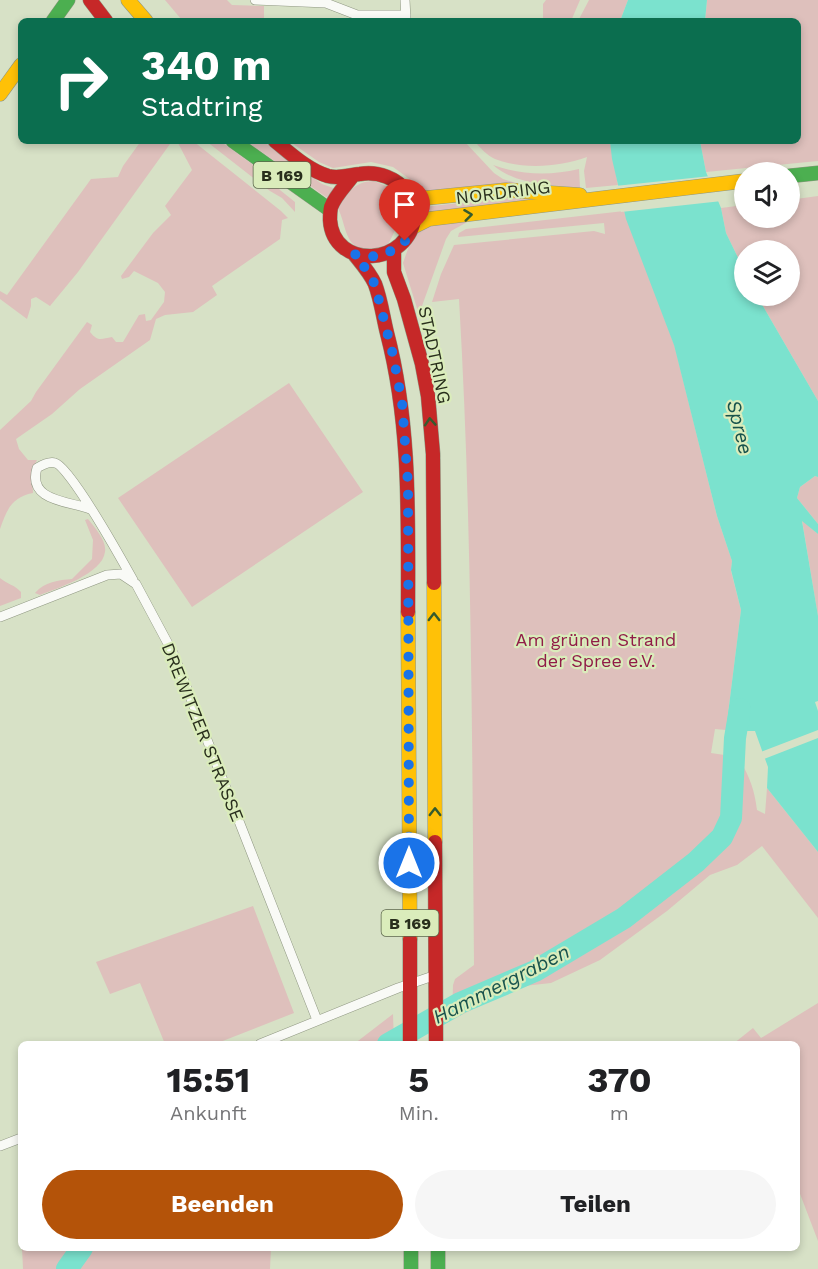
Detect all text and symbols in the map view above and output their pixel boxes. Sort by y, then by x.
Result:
text: 340 m [141,41,272,90]
icon: right [42,42,120,120]
text: Stadtring [141,91,262,123]
road number: B 169 [254,162,310,188]
map controls [734,162,800,306]
button: sound [734,162,800,228]
street label: NORDRING [454,176,552,208]
pin [379,179,430,241]
icon: arrive [388,188,421,221]
one-way arrow [463,209,472,221]
button: layers [734,240,800,306]
street label: STADTRING [414,304,456,406]
water label: Spree [722,397,758,457]
one-way arrow [424,417,437,426]
one-way arrow [428,612,440,621]
park label: Am grünen Strand der Spree e.V. [516,629,676,671]
street label: DREWITZER STRASSE [157,640,249,824]
one-way arrow [429,807,441,816]
position arrow [377,831,441,895]
road number: B 169 [382,910,438,936]
water label: Hammergraben [429,939,573,1029]
text: 15:51 [166,1059,250,1101]
text: 5 [408,1059,429,1101]
text: 370 [587,1059,652,1101]
text: Ankunft [170,1101,247,1125]
text: Min. [399,1101,439,1125]
text: m [610,1101,629,1125]
button: Beenden [42,1170,403,1239]
button: Teilen [415,1170,776,1239]

